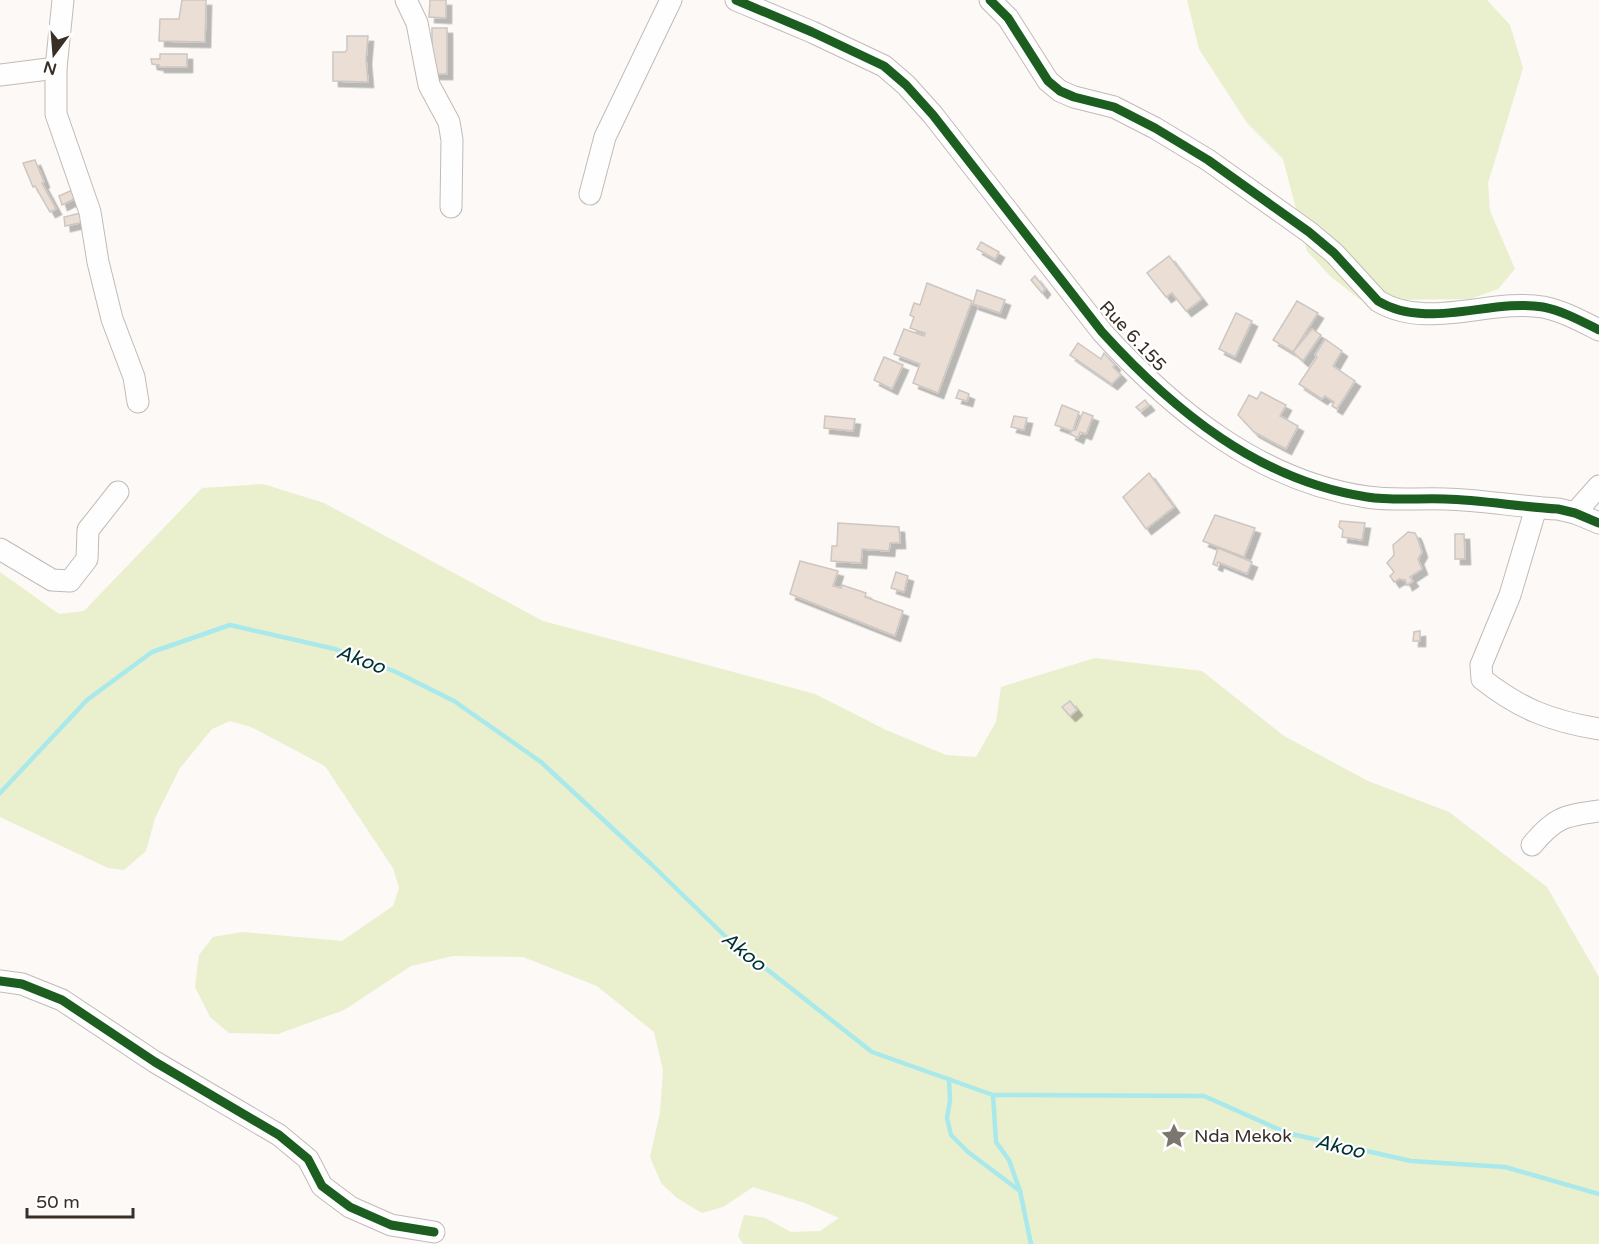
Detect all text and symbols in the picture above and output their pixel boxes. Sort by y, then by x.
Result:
north arrow [24,24,84,84]
text: N [41,56,59,79]
street label: Rue 6.155 [1095,296,1171,376]
water label: Akoo [333,640,389,680]
water label: Akoo [716,927,771,977]
place icon: Nda Mekok [1159,1121,1189,1151]
place label: Nda Mekok [1194,1125,1292,1147]
water label: Akoo [1313,1130,1368,1164]
scale bar [27,1181,134,1219]
text: 50 m [36,1191,80,1213]

